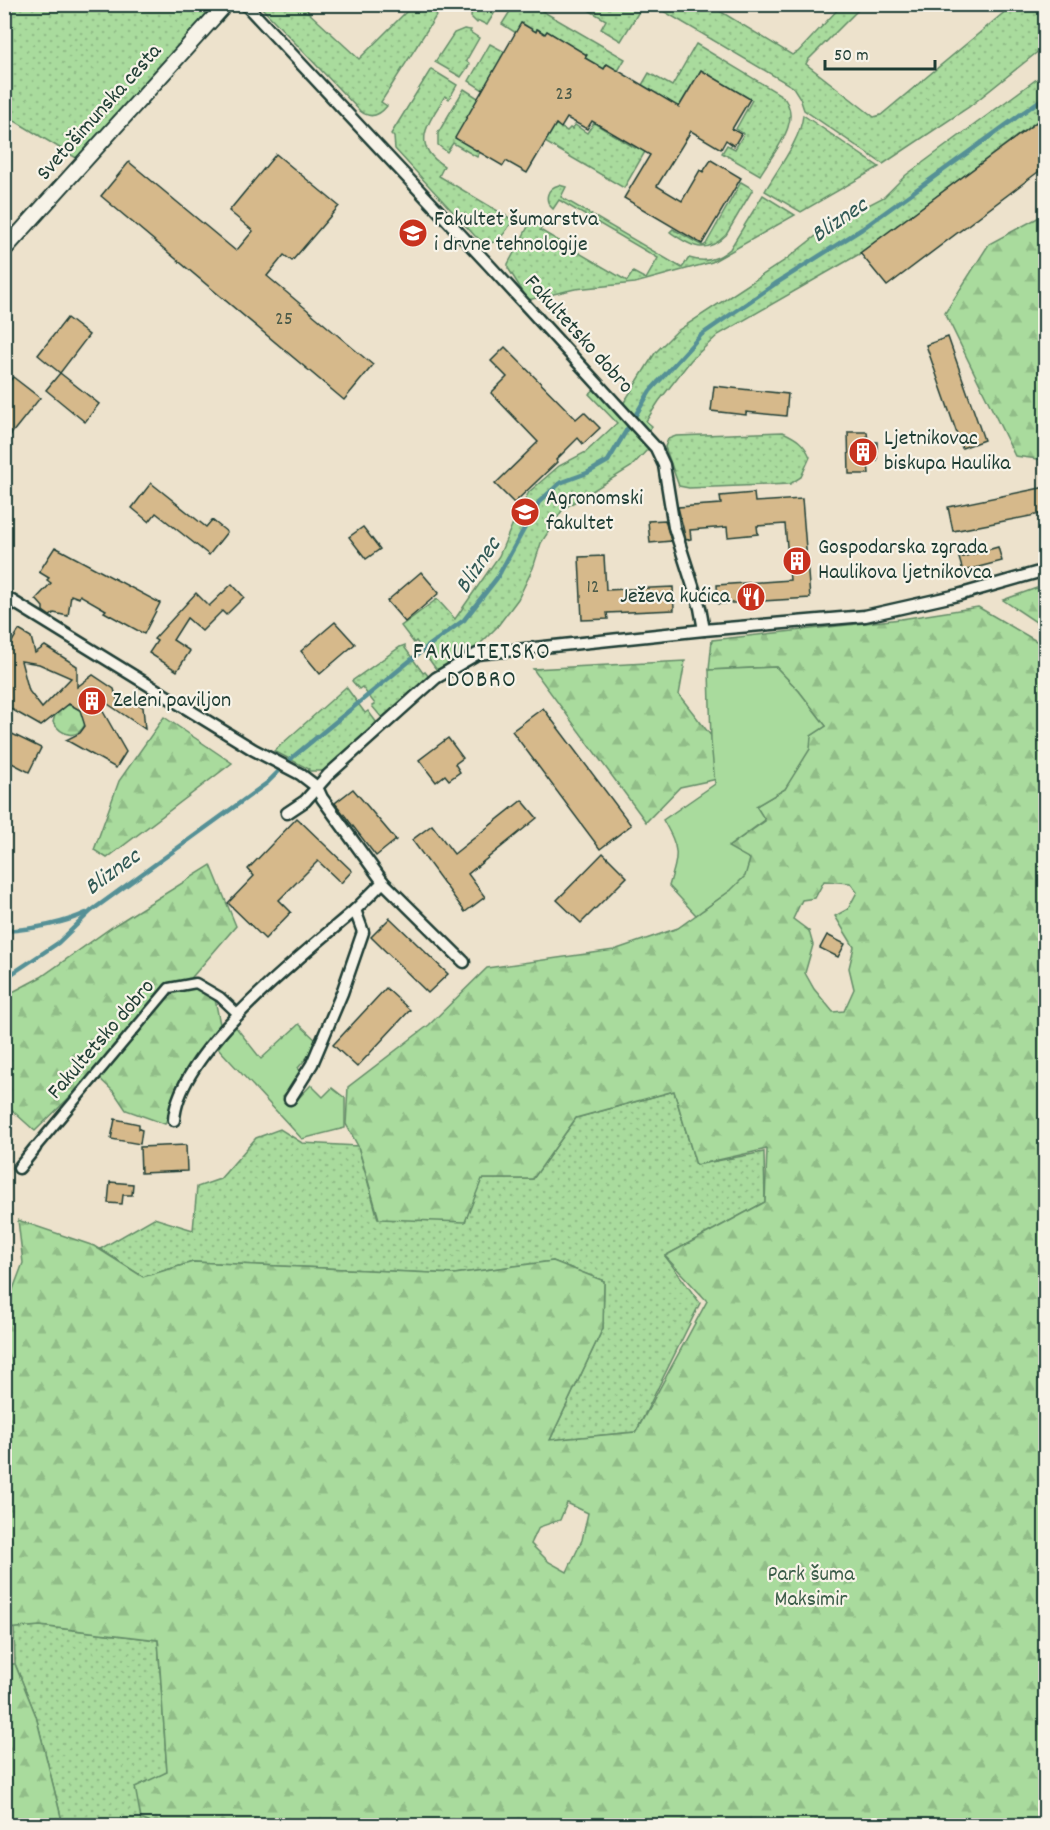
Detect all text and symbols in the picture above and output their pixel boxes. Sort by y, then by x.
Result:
scale bar [825,33,934,71]
street label: Svetošimunska cesta [30,37,170,188]
text: 50 m [834,44,869,69]
house number: 23 [555,81,573,109]
water label: Bliznec [805,189,876,252]
place label: Fakultet šumarstva i drvne tehnologije [434,205,599,261]
school or university icon: Fakultet šumarstva i drvne tehnologije [397,217,429,249]
street label: Fakultetsko dobro [516,269,640,401]
house number: 25 [275,306,293,334]
place label: Ljetnikovac biskupa Haulika [884,424,1011,480]
building icon: Ljetnikovac biskupa Haulika [847,436,879,468]
place label: Agronomski fakultet [546,484,643,540]
school or university icon: Agronomski fakultet [509,496,541,528]
water label: Bliznec [448,530,511,601]
place label: Gospodarska zgrada Haulikova ljetnikovca [818,533,992,589]
building icon: Gospodarska zgrada Haulikova ljetnikovca [781,545,813,577]
house number: 12 [586,574,600,602]
restaurant icon: Ježeva kućica [735,581,767,613]
place label: Ježeva kućica [620,582,731,613]
district label: FAKULTETSKO DOBRO [413,636,551,698]
building icon: Zeleni paviljon [76,685,108,717]
place label: Zeleni paviljon [113,686,231,717]
water label: Bliznec [78,840,149,905]
street label: Fakultetsko dobro [41,973,163,1107]
park label: Park šuma Maksimir [768,1560,855,1616]

